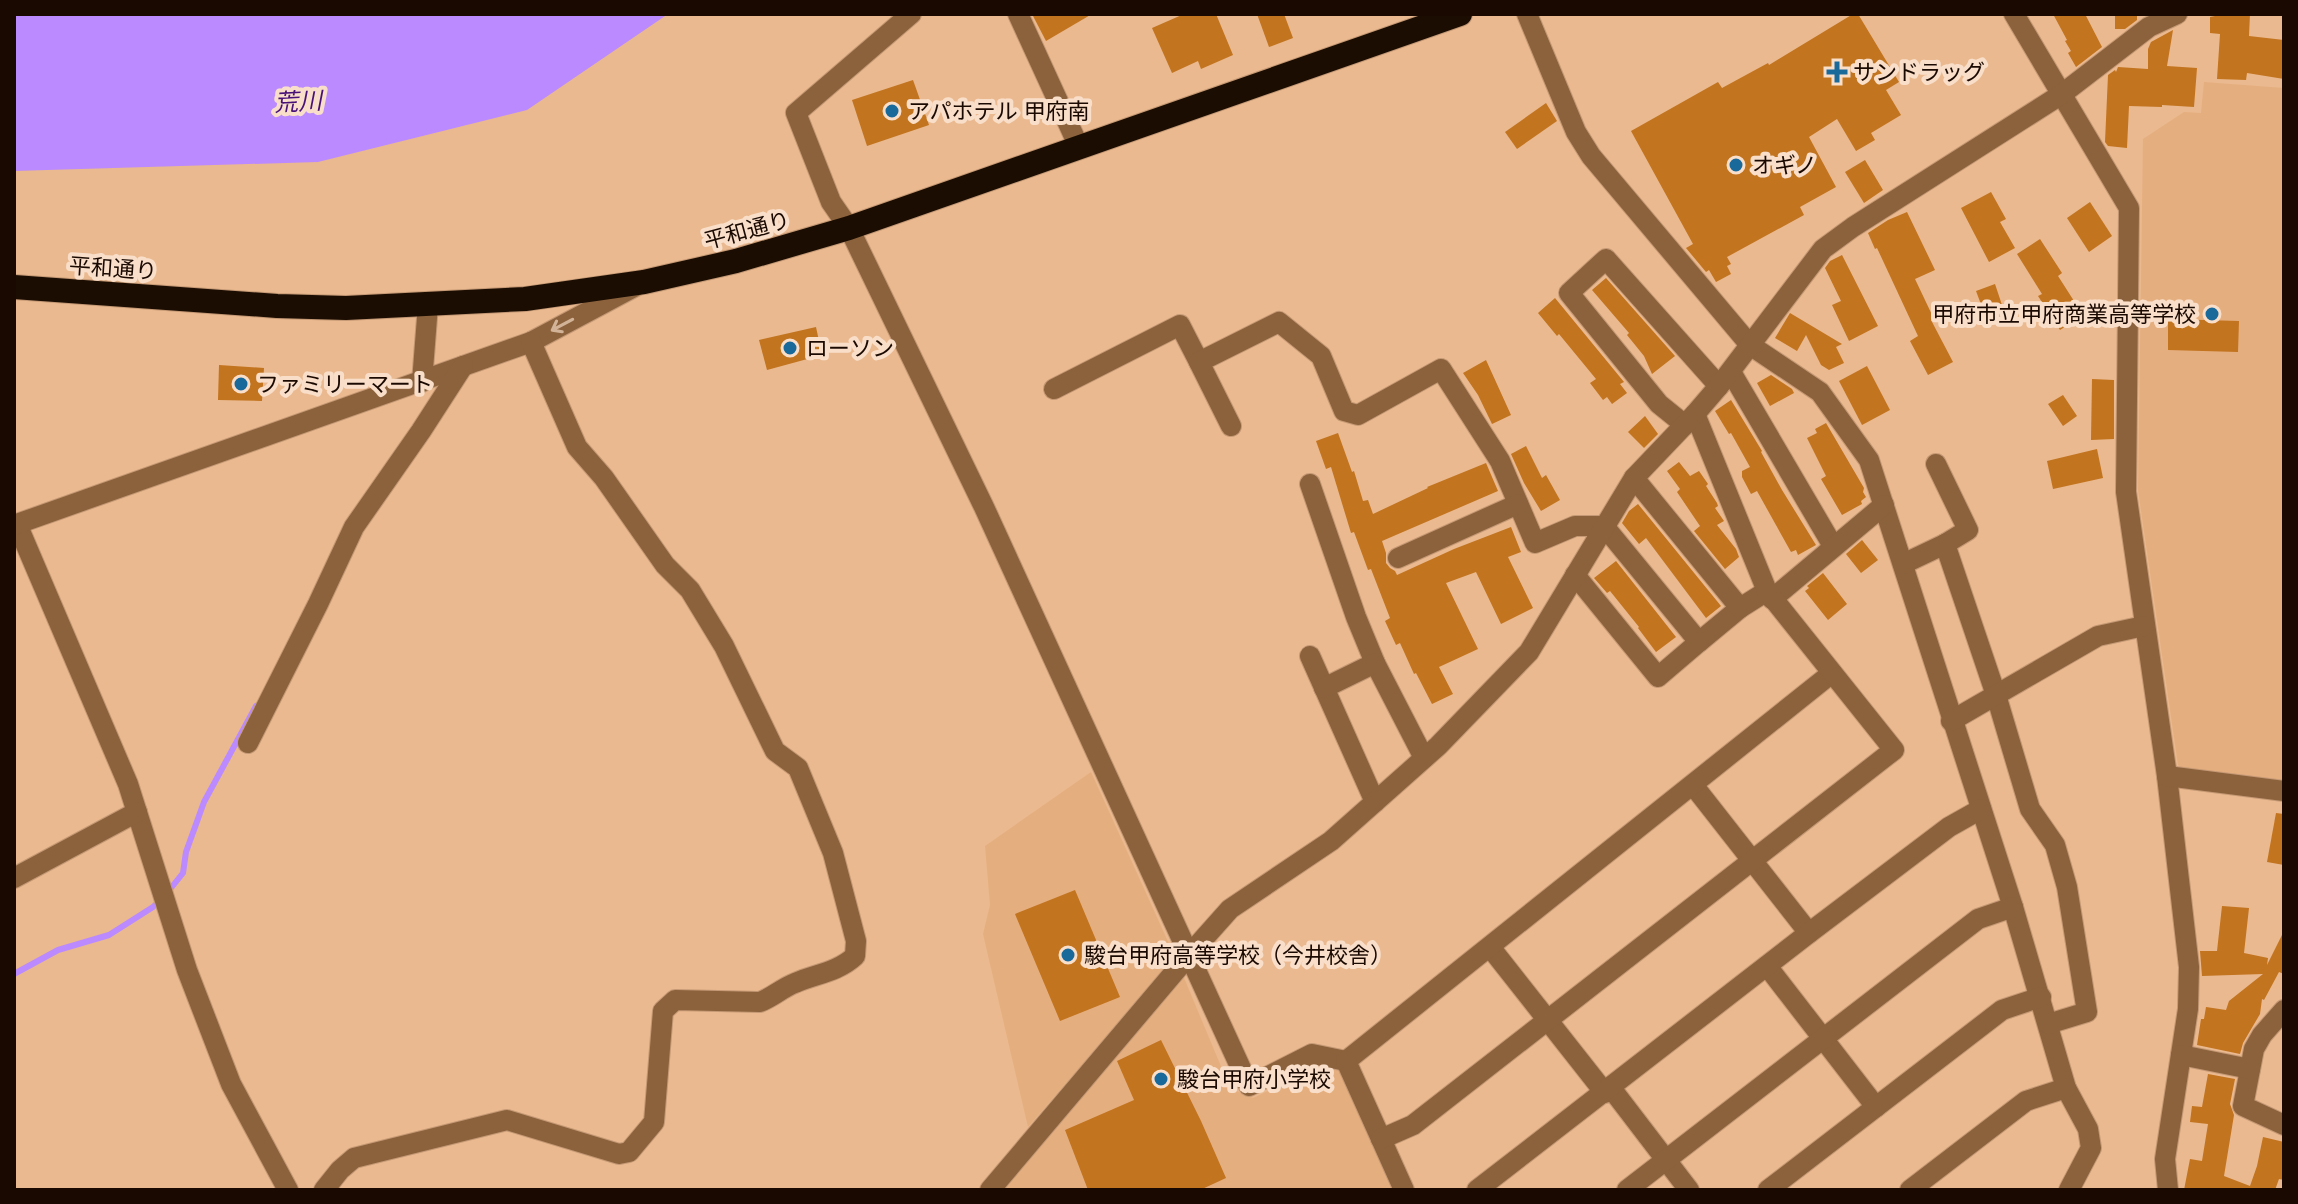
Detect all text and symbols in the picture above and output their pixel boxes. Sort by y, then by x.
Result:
place label: サンドラッグ [1853,58,1985,86]
marker: サンドラッグ [1828,63,1846,81]
water label: 荒川 [273,85,326,117]
place label: アパホテル 甲府南 [908,97,1090,125]
marker: アパホテル 甲府南 [883,102,901,120]
place label: オギノ [1752,151,1817,179]
marker: オギノ [1727,156,1745,174]
street label: 平和通り [701,205,793,255]
street label: 平和通り [68,251,158,285]
place label: 甲府市立甲府商業高等学校 [1932,300,2196,328]
marker: 甲府市立甲府商業高等学校 [2203,305,2221,323]
one-way arrow [551,318,575,334]
place label: ローソン [806,334,894,362]
marker: ローソン [781,339,799,357]
place label: ファミリーマート [257,370,433,398]
marker: ファミリーマート [232,375,250,393]
place label: 駿台甲府高等学校（今井校舎） [1084,941,1392,969]
marker: 駿台甲府高等学校（今井校舎） [1059,946,1077,964]
place label: 駿台甲府小学校 [1177,1065,1331,1093]
marker: 駿台甲府小学校 [1152,1070,1170,1088]

